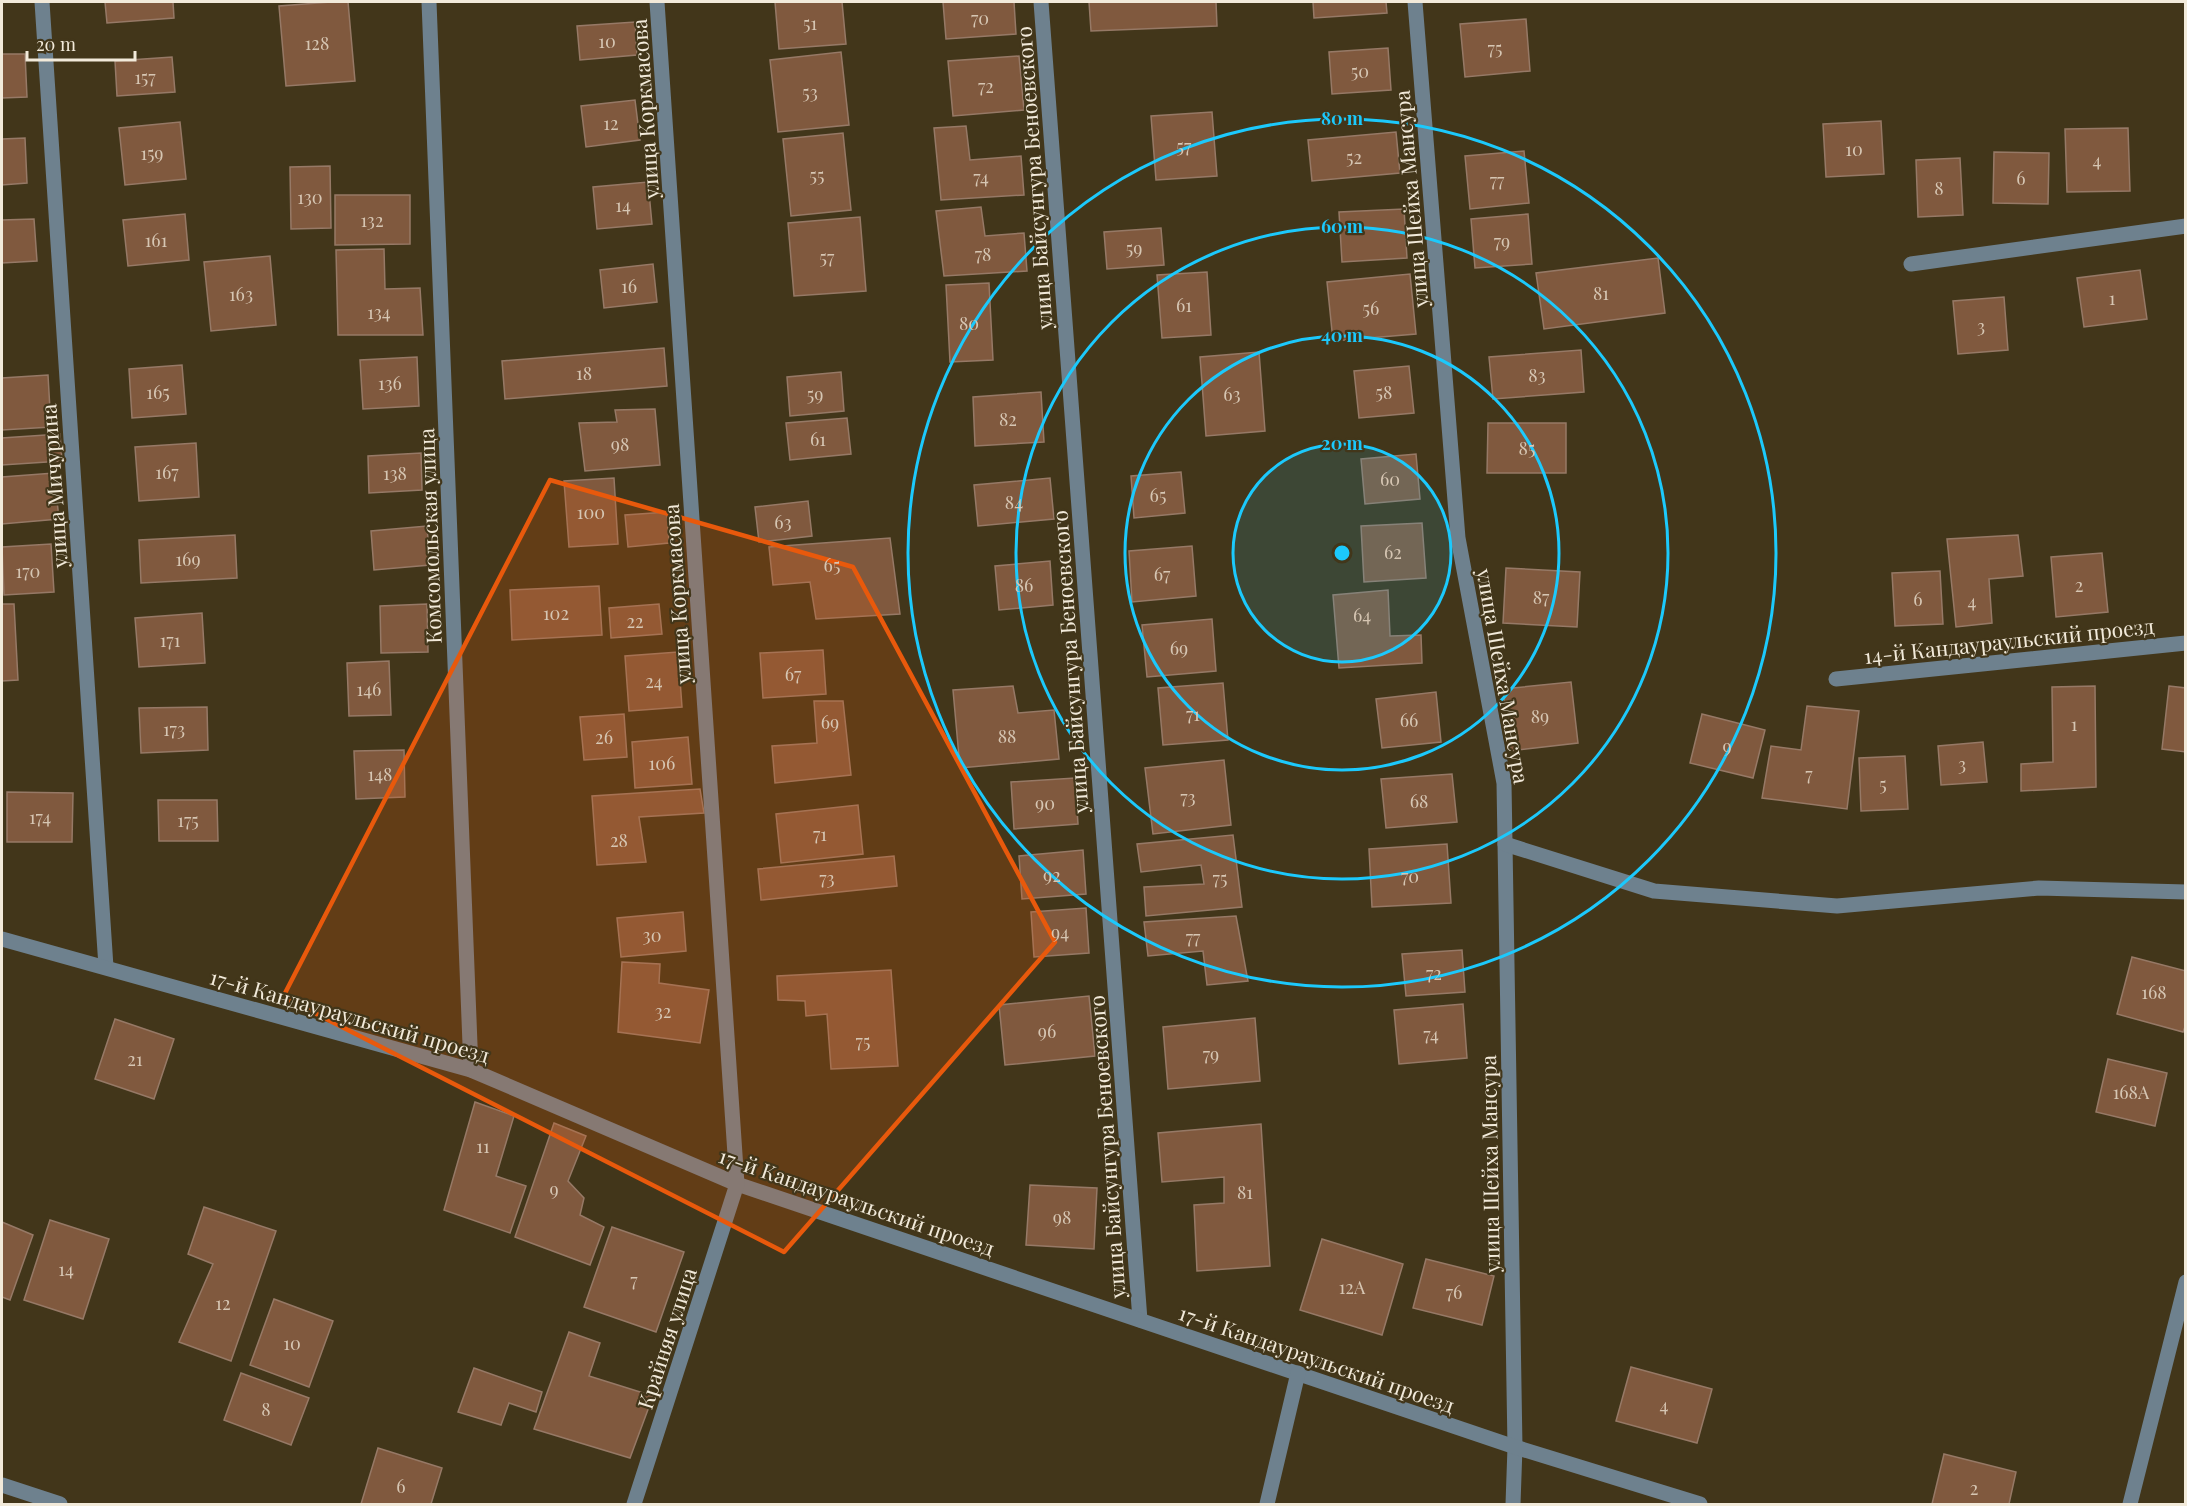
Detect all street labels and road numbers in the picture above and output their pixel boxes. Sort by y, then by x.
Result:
street label: улица Коркмасова [624,17,664,201]
street label: улица Байсунгура Беноевского [1008,25,1058,332]
street label: улица Шейха Мансура [1387,89,1434,310]
street label: улица Мичурина [33,402,73,570]
street label: Комсомольская улица [411,427,447,644]
street label: улица Коркмасова [656,502,696,686]
street label: улица Байсунгура Беноевского [1044,509,1094,816]
street label: улица Шейха Мансура [1471,565,1537,786]
street label: 14-й Кандаураульский проезд [1862,611,2156,669]
street label: 17-й Кандаураульский проезд [207,962,493,1068]
street label: улица Байсунгура Беноевского [1081,994,1131,1301]
street label: улица Шейха Мансура [1473,1054,1505,1274]
street label: 17-й Кандаураульский проезд [715,1141,999,1261]
street label: Крайняя улица [630,1263,702,1412]
street label: 17-й Кандаураульский проезд [1175,1298,1459,1418]

